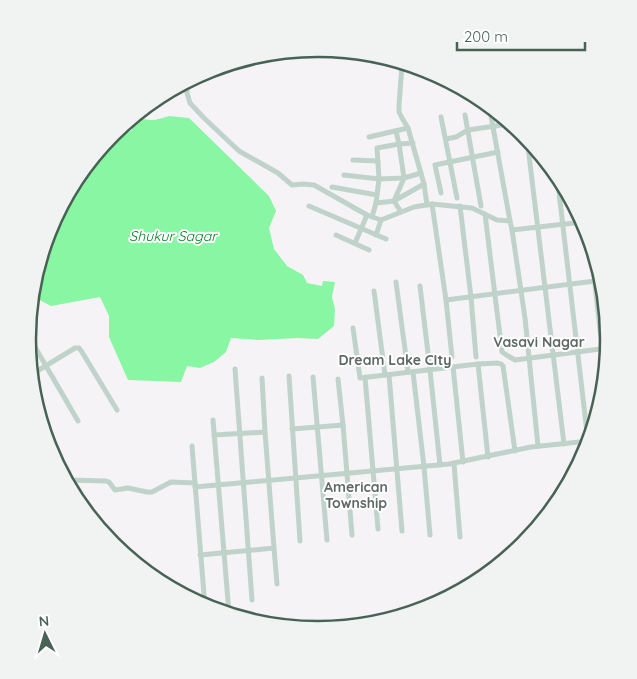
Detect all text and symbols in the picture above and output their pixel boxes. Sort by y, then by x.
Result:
scale bar [457,20,584,52]
text: 200 m [464,27,508,46]
water label: Shukur Sagar [129,227,218,245]
district label: Vasavi Nagar [493,333,585,351]
district label: Dream Lake CIty [339,351,451,369]
district label: American Township [324,478,388,512]
north arrow [20,609,70,659]
text: N [38,612,50,630]

